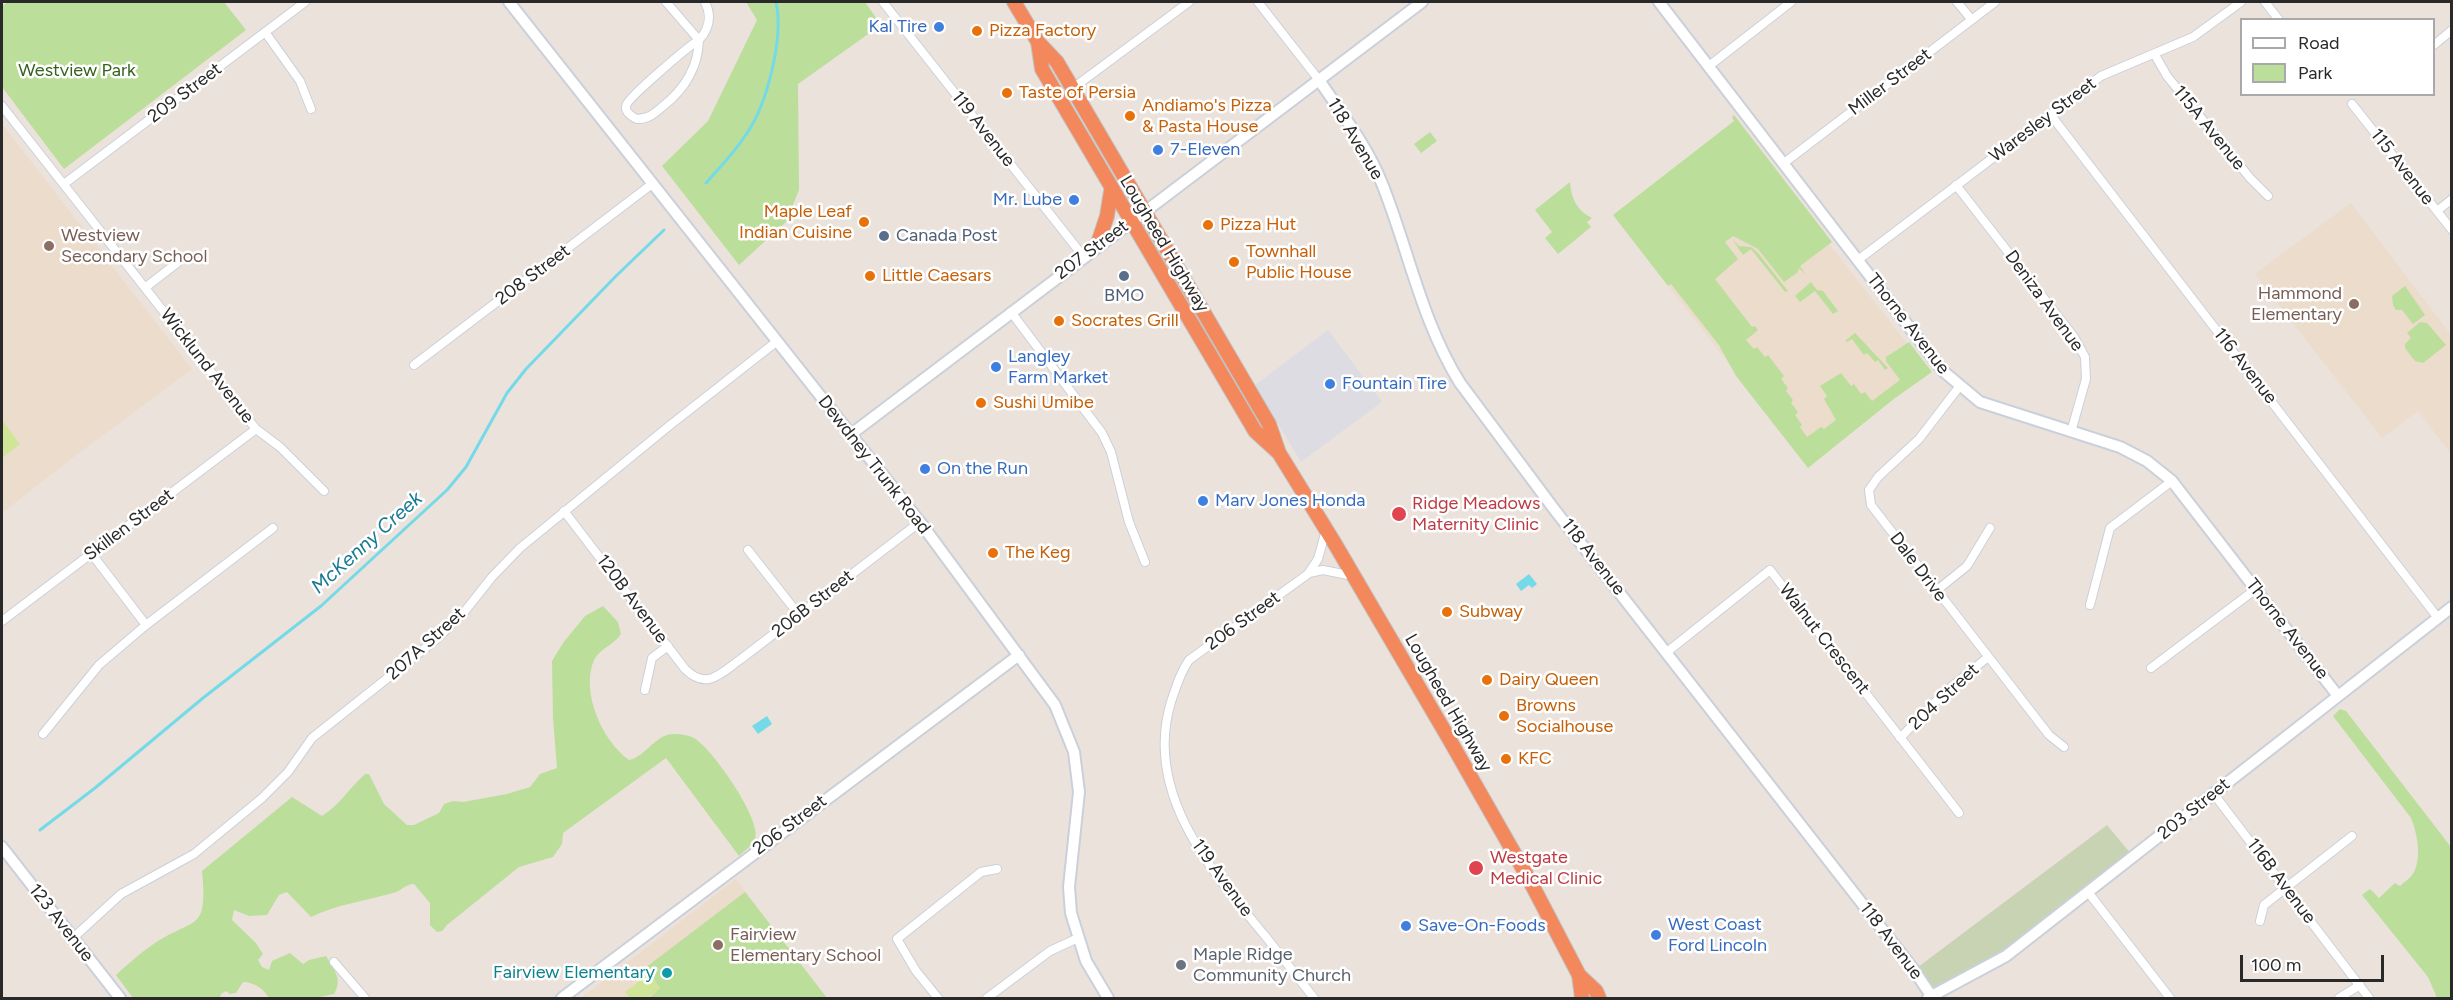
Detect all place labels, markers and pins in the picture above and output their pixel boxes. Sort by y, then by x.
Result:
place label: Kal Tire [869,16,927,38]
marker: Kal Tire [932,20,946,34]
place label: Pizza Factory [989,20,1096,42]
marker: Pizza Factory [970,24,984,38]
place label: Taste of Persia [1019,82,1136,104]
marker: Taste of Persia [1000,86,1014,100]
place label: Andiamo's Pizza & Pasta House [1142,95,1272,138]
marker: Andiamo's Pizza & Pasta House [1123,109,1137,123]
place label: 7-Eleven [1170,139,1240,161]
marker: 7-Eleven [1151,143,1165,157]
place label: Mr. Lube [993,189,1062,211]
marker: Mr. Lube [1067,193,1081,207]
place label: Maple Leaf Indian Cuisine [739,201,852,244]
place label: Pizza Hut [1220,214,1296,236]
marker: Maple Leaf Indian Cuisine [857,215,871,229]
marker: Pizza Hut [1201,218,1215,232]
place label: Westview Secondary School [61,225,208,268]
place label: Canada Post [896,225,997,247]
marker: Canada Post [877,229,891,243]
marker: Westview Secondary School [42,239,56,253]
place label: Townhall Public House [1246,241,1351,284]
marker: Townhall Public House [1227,255,1241,269]
place label: Little Caesars [882,265,991,287]
marker: Little Caesars [863,269,877,283]
marker: BMO [1117,269,1131,283]
place label: Hammond Elementary [2251,283,2342,326]
place label: BMO [1104,285,1144,307]
marker: Hammond Elementary [2347,297,2361,311]
place label: Socrates Grill [1071,310,1179,332]
marker: Socrates Grill [1052,314,1066,328]
place label: Langley Farm Market [1008,346,1108,388]
marker: Langley Farm Market [989,360,1003,374]
place label: Fountain Tire [1342,373,1447,395]
marker: Fountain Tire [1323,377,1337,391]
place label: Sushi Umibe [993,392,1094,414]
marker: Sushi Umibe [974,396,988,410]
place label: On the Run [937,458,1028,480]
marker: On the Run [918,462,932,476]
place label: Marv Jones Honda [1215,490,1365,512]
place label: Ridge Meadows Maternity Clinic [1412,493,1540,536]
marker: Marv Jones Honda [1196,494,1210,508]
marker: Ridge Meadows Maternity Clinic [1390,505,1408,523]
place label: The Keg [1005,542,1070,564]
marker: The Keg [986,546,1000,560]
place label: Subway [1459,601,1523,623]
marker: Subway [1440,605,1454,619]
place label: Dairy Queen [1499,669,1599,691]
marker: Dairy Queen [1480,673,1494,687]
place label: Browns Socialhouse [1516,695,1613,738]
marker: Browns Socialhouse [1497,709,1511,723]
place label: KFC [1518,748,1552,770]
marker: KFC [1499,752,1513,766]
place label: Westgate Medical Clinic [1490,847,1602,890]
marker: Westgate Medical Clinic [1467,859,1485,877]
place label: West Coast Ford Lincoln [1668,914,1767,956]
place label: Save-On-Foods [1418,915,1546,937]
marker: Save-On-Foods [1399,919,1413,933]
place label: Fairview Elementary School [730,924,881,966]
marker: West Coast Ford Lincoln [1649,928,1663,942]
marker: Fairview Elementary School [711,938,725,952]
place label: Maple Ridge Community Church [1193,944,1351,986]
marker: Maple Ridge Community Church [1174,958,1188,972]
place label: Fairview Elementary [493,962,655,984]
marker: Fairview Elementary [660,966,674,980]

